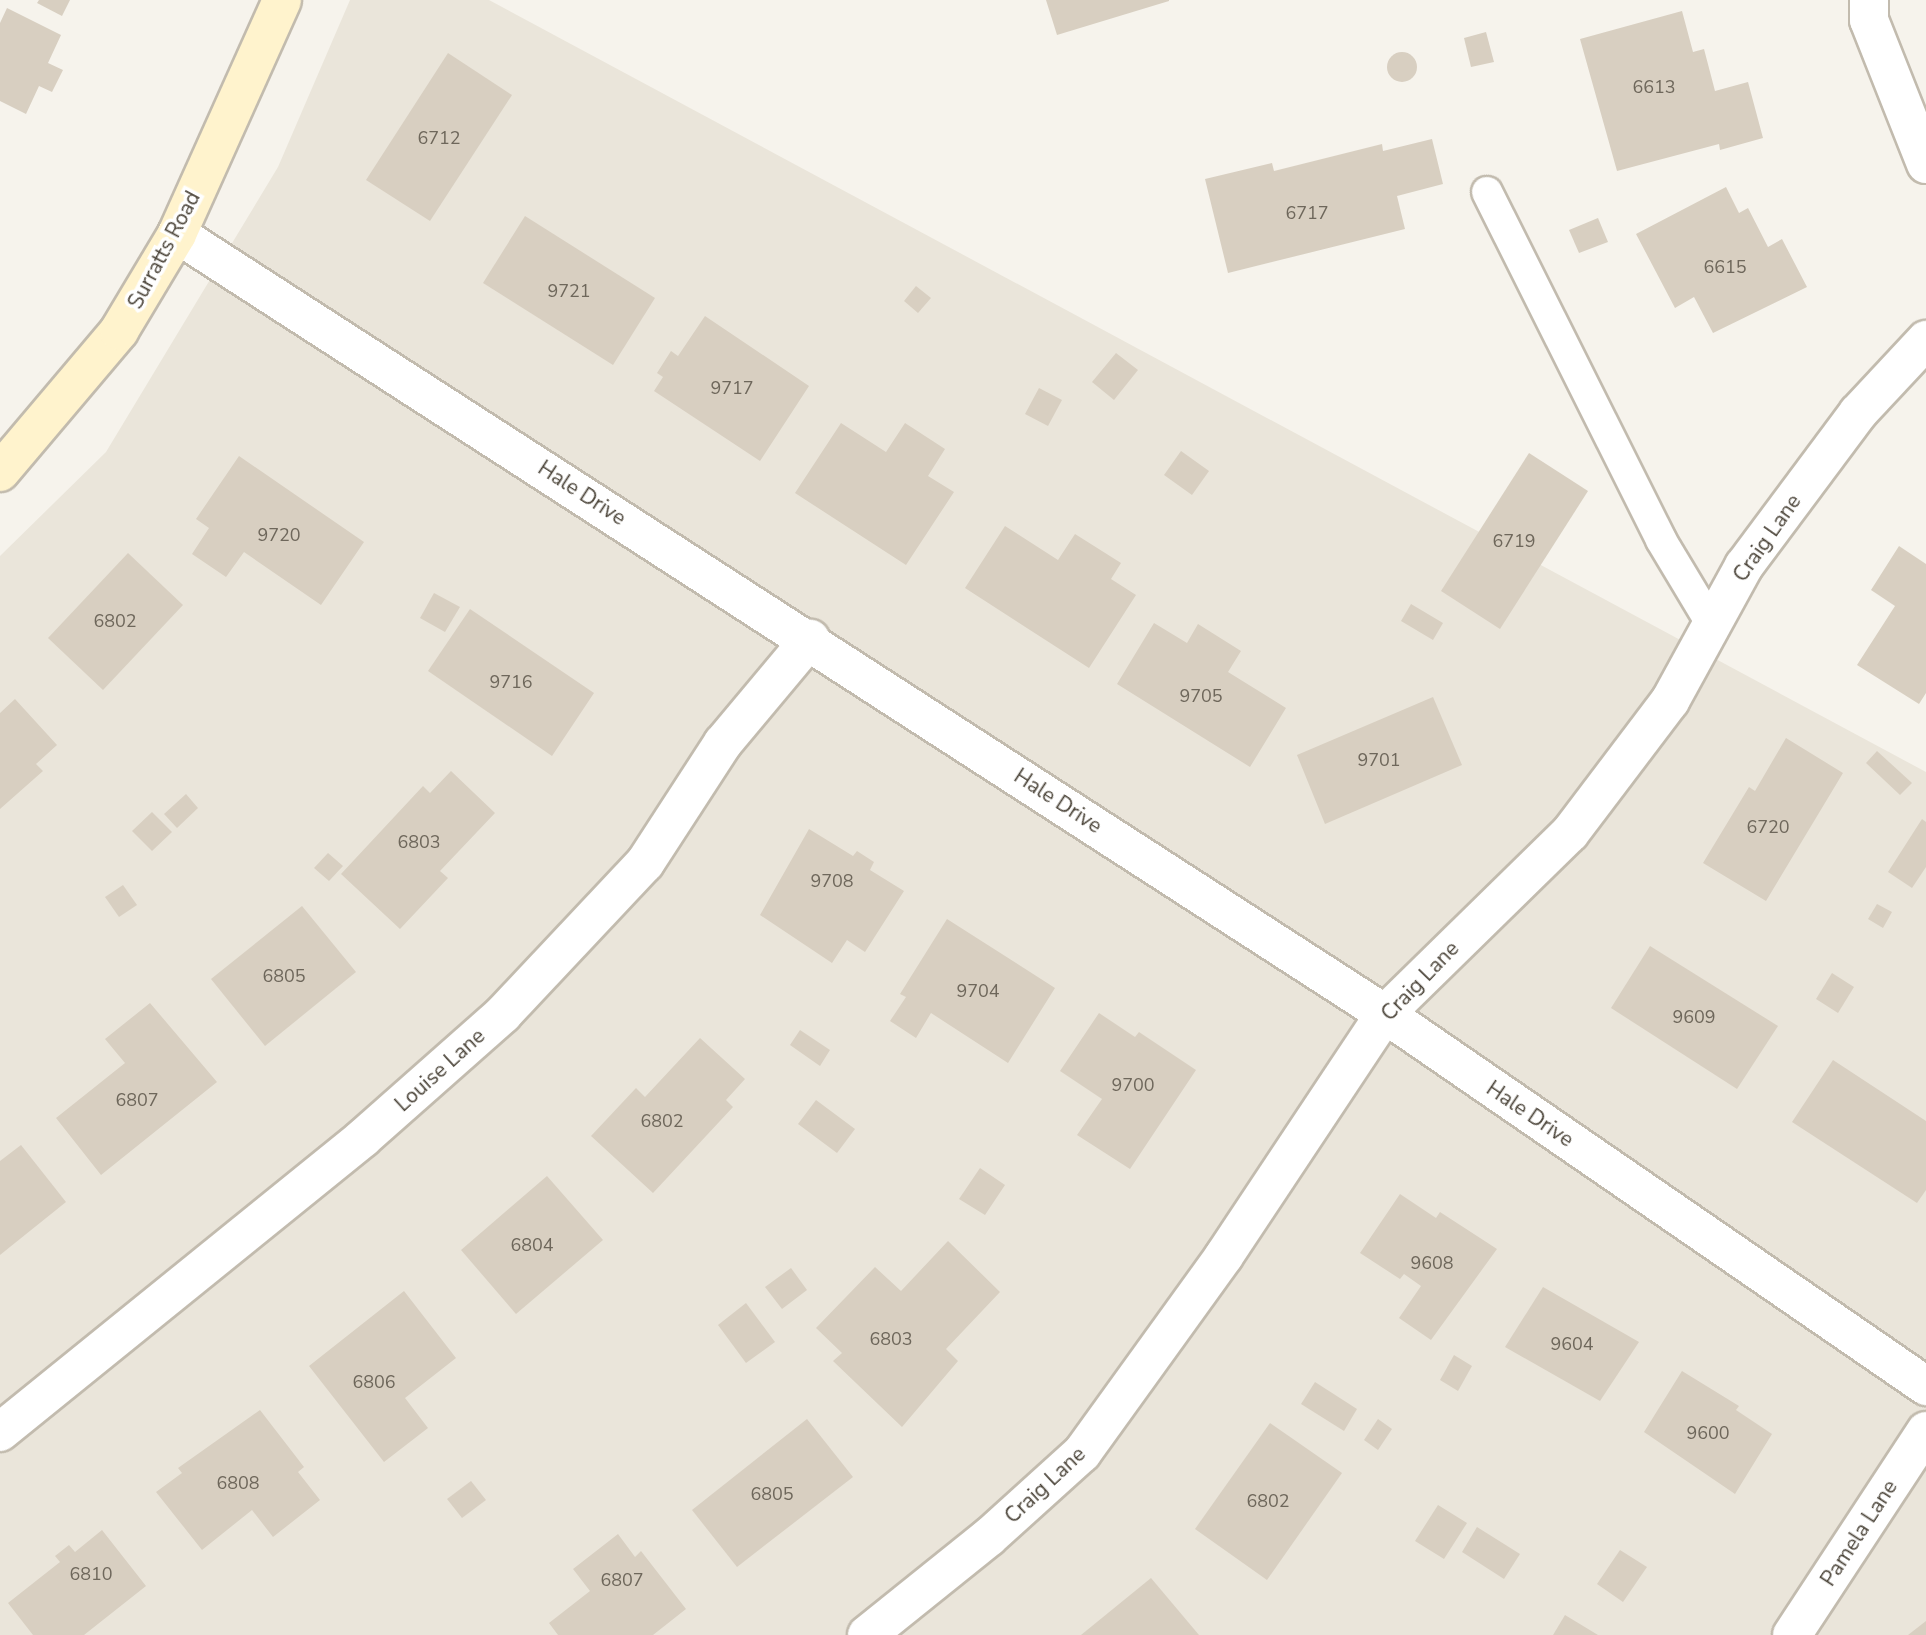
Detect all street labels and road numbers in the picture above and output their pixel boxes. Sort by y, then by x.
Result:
street label: Surratts Road [122,187,206,313]
street label: Hale Drive [533,455,631,531]
street label: Craig Lane [1728,489,1806,587]
street label: Hale Drive [1009,763,1107,839]
street label: Craig Lane [1376,936,1464,1026]
street label: Louise Lane [390,1023,490,1117]
street label: Hale Drive [1482,1076,1578,1152]
street label: Craig Lane [1000,1441,1090,1529]
street label: Pamela Lane [1815,1475,1903,1591]

